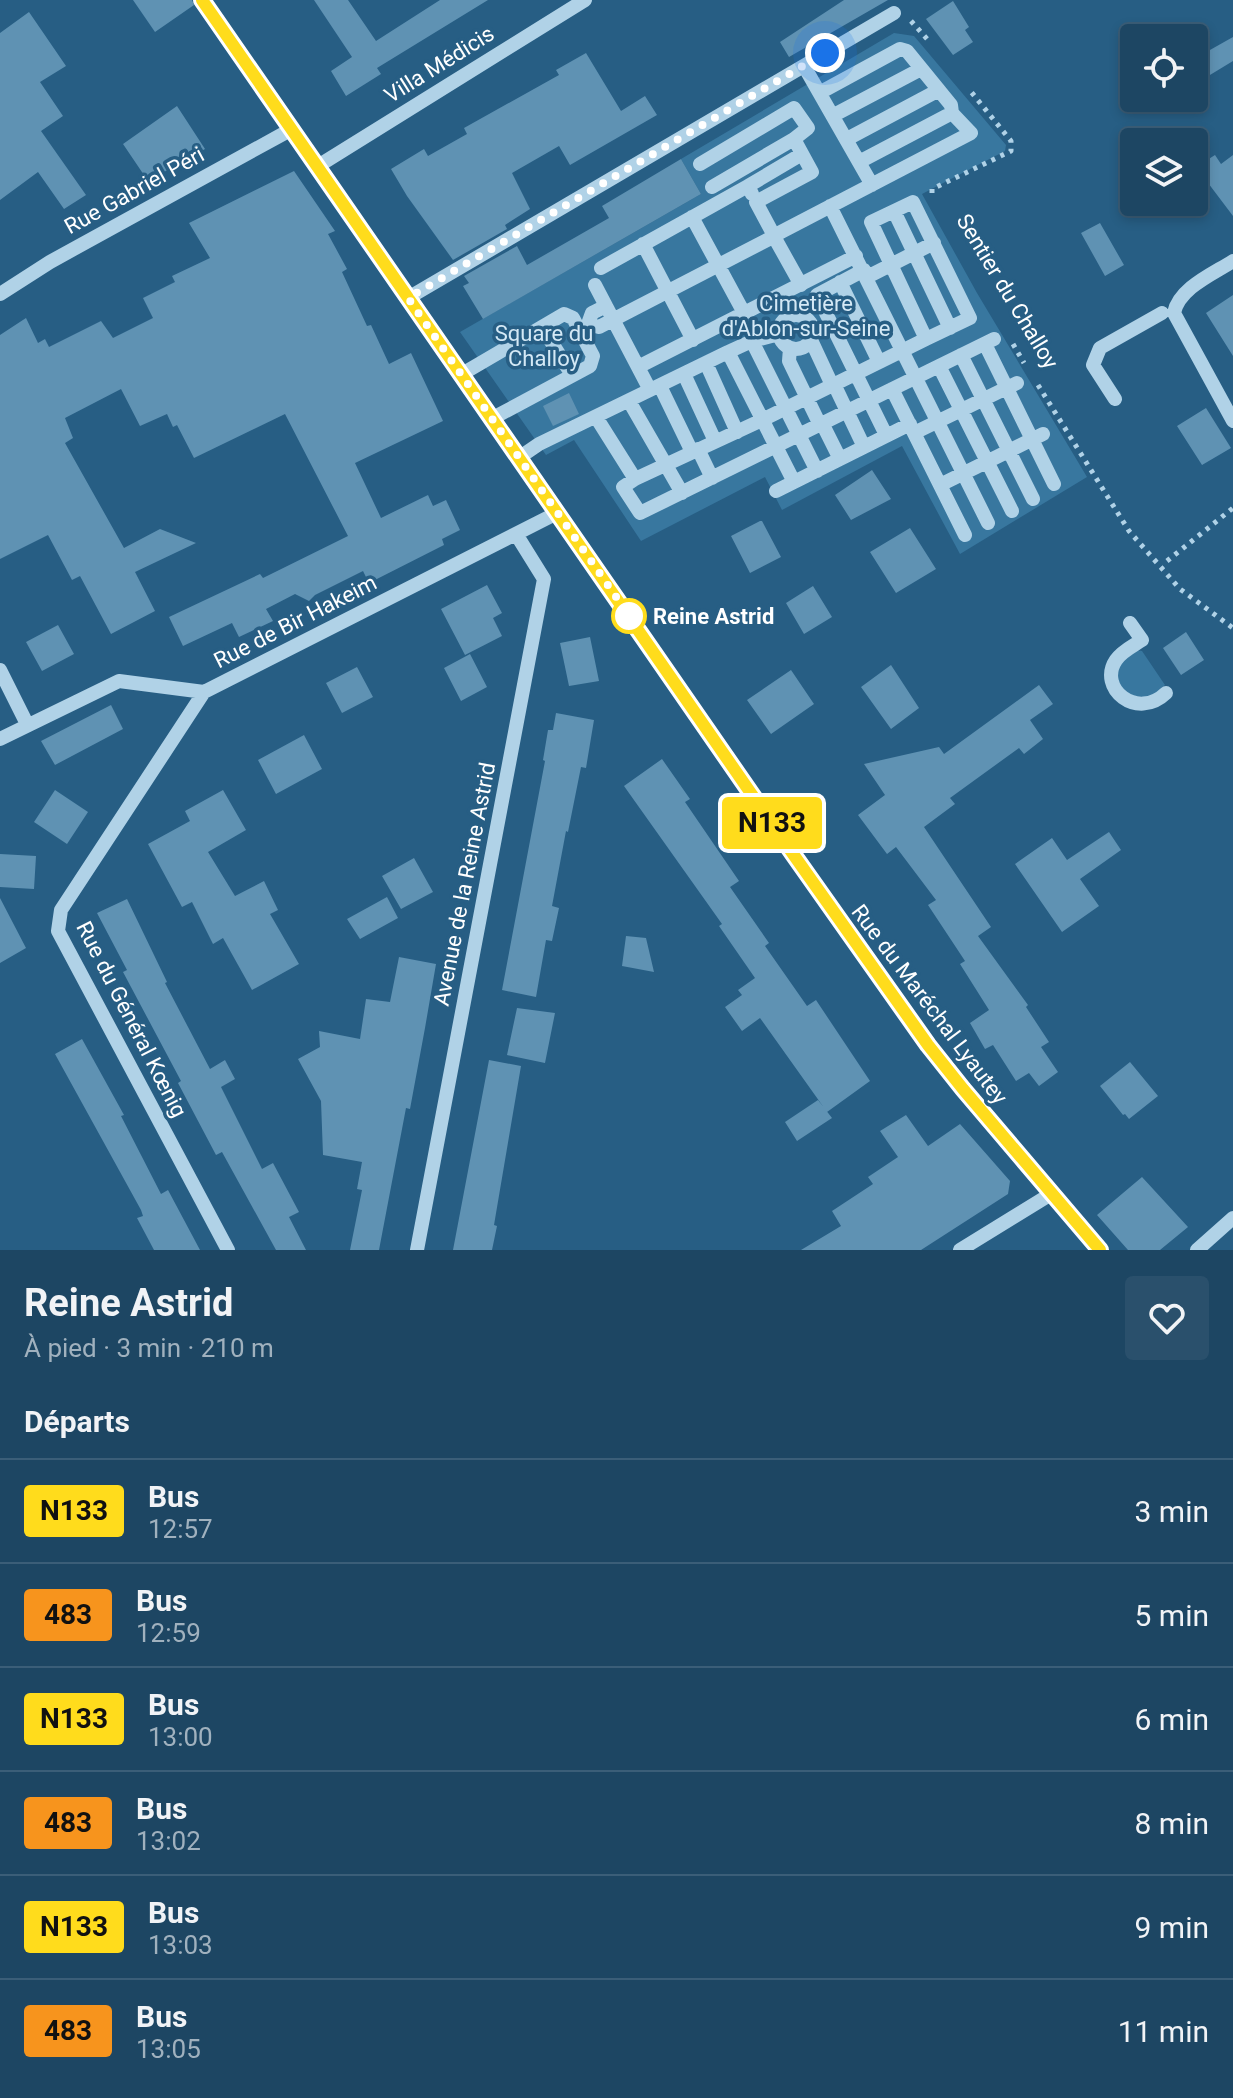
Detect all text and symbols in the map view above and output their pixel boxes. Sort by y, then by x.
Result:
street label: Villa Médicis [380,21,499,108]
map controls [1120,24,1208,216]
button: locate [1120,24,1208,112]
your location [805,33,845,73]
button: layers [1120,128,1208,216]
street label: Rue Gabriel Péri [60,142,208,239]
street label: Sentier du Challoy [952,209,1064,374]
park label: Cimetière d'Ablon-sur-Seine [722,291,890,341]
park label: Square du Challoy [495,321,593,371]
street label: Rue de Bir Hakeim [210,570,381,673]
marker: Reine Astrid [612,599,646,633]
place label: Reine Astrid [653,604,774,629]
street label: Avenue de la Reine Astrid [429,760,500,1008]
line badge: N133 [716,797,828,849]
text: N133 [738,806,806,839]
street label: Rue du Maréchal Lyautey [846,900,1013,1109]
street label: Rue du Général Kœnig [71,917,192,1121]
button: heart [1125,1276,1209,1360]
text: Reine Astrid [24,1281,233,1325]
text: À pied · 3 min · 210 m [24,1333,274,1363]
text: Départs [24,1404,130,1439]
text: Bus [148,1479,199,1514]
text: N133 [40,1494,108,1527]
text: 3 min [1135,1494,1209,1529]
text: 12:57 [148,1514,213,1544]
text: Bus [136,1583,187,1618]
text: 483 [44,1598,92,1631]
text: 5 min [1135,1598,1209,1633]
text: 12:59 [136,1618,201,1648]
text: Bus [148,1687,199,1722]
text: N133 [40,1702,108,1735]
text: 6 min [1135,1702,1209,1737]
text: 13:00 [148,1722,213,1752]
text: Bus [136,1791,187,1826]
text: 483 [44,1806,92,1839]
text: 8 min [1135,1806,1209,1841]
text: 13:02 [136,1826,201,1856]
text: Bus [148,1895,199,1930]
text: N133 [40,1910,108,1943]
text: 9 min [1135,1910,1209,1945]
text: 13:03 [148,1930,213,1960]
text: Bus [136,1999,187,2034]
text: 483 [44,2014,92,2047]
text: 11 min [1118,2014,1209,2049]
text: 13:05 [136,2034,201,2064]

